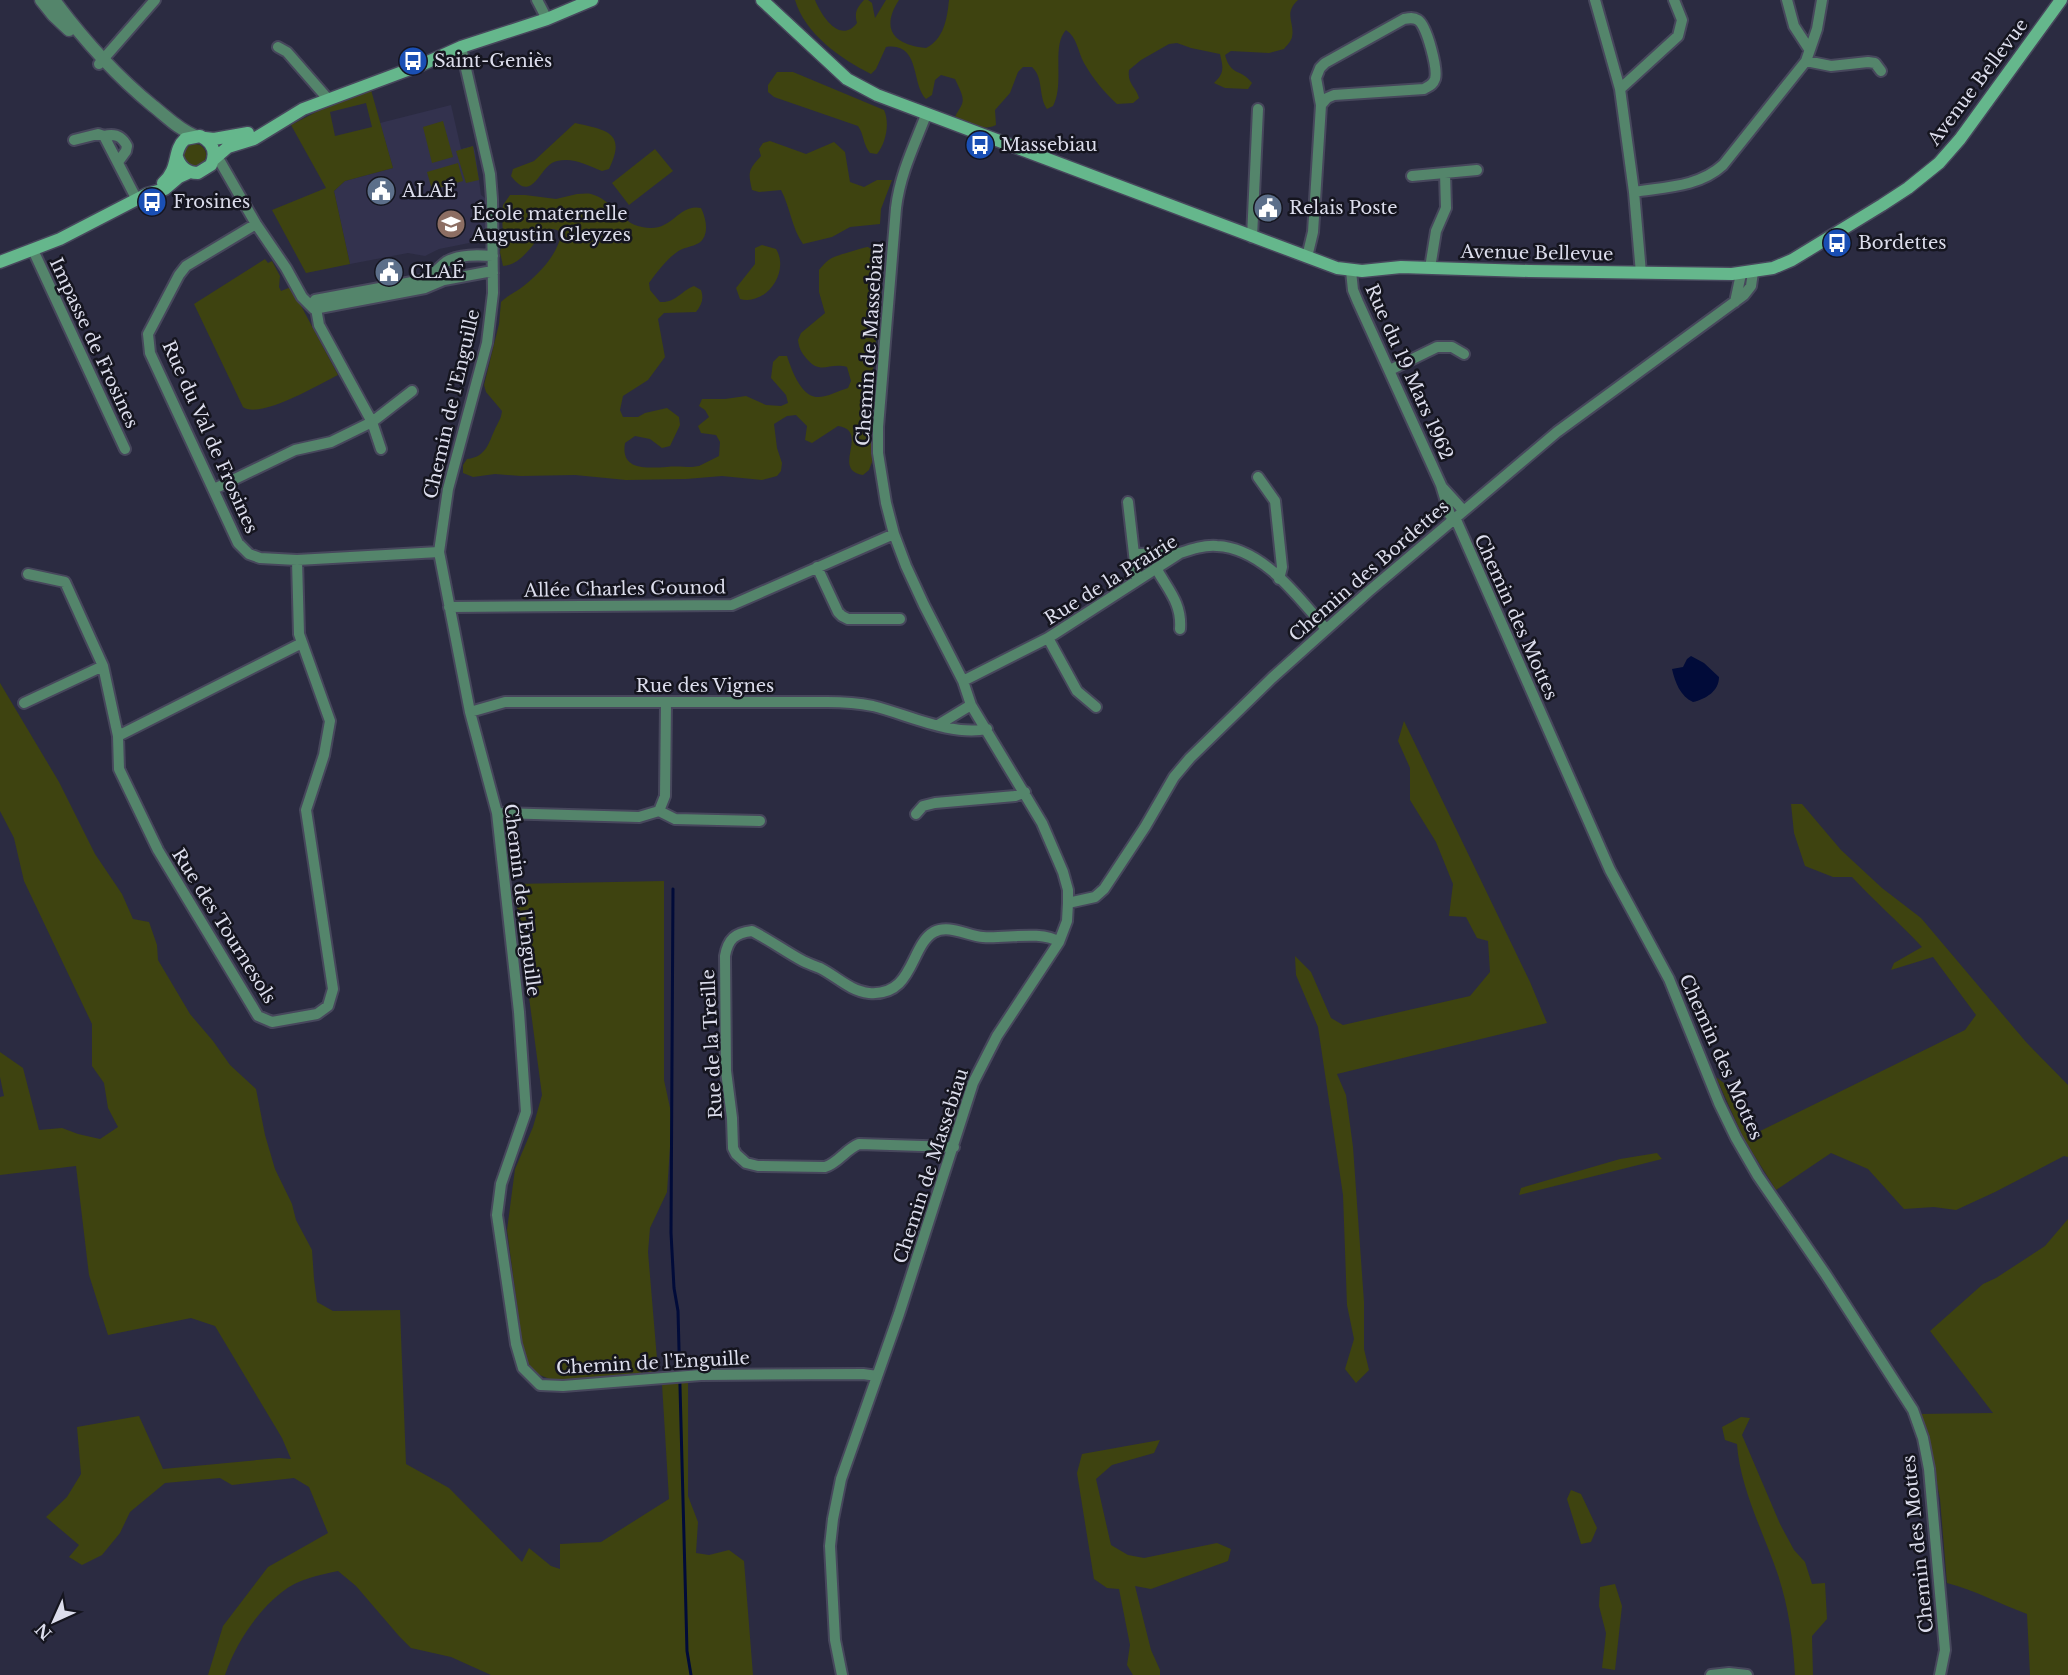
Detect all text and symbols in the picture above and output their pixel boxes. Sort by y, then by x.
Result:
street label: Avenue Bellevue [1923,14,2033,151]
bus stop icon: Saint-Geniès [397,45,429,77]
place label: Saint-Geniès [434,50,552,72]
bus stop icon: Massebiau [964,129,996,161]
place label: Massebiau [1001,134,1097,156]
public building icon: ALAÉ [365,175,397,207]
place label: ALAÉ [401,179,456,202]
bus stop icon: Frosines [136,186,168,218]
place label: Frosines [173,191,250,213]
public building icon: Relais Poste [1252,192,1284,224]
place label: Relais Poste [1289,197,1398,219]
place label: École maternelle Augustin Gleyzes [471,202,631,246]
school or university icon: École maternelle Augustin Gleyzes [435,208,467,240]
bus stop icon: Bordettes [1821,227,1853,259]
place label: Bordettes [1858,232,1947,254]
street label: Chemin de Massebiau [852,241,888,447]
street label: Avenue Bellevue [1459,241,1614,265]
street label: Impasse de Frosines [45,254,143,432]
public building icon: CLAÉ [373,256,405,288]
place label: CLAÉ [410,260,465,283]
street label: Rue du 19 Mars 1962 [1360,281,1458,463]
street label: Chemin de l'Enguille [419,307,485,501]
street label: Rue du Val de Frosines [158,337,262,537]
street label: Chemin des Bordettes [1285,496,1453,646]
street label: Rue de la Prairie [1041,530,1181,630]
street label: Chemin des Mottes [1470,531,1562,703]
street label: Allée Charles Gounod [523,576,726,602]
street label: Rue des Vignes [636,675,774,697]
street label: Chemin de l'Enguille [499,802,545,998]
street label: Rue des Tournesols [167,844,281,1008]
street label: Rue de la Treille [697,969,727,1119]
street label: Chemin des Mottes [1675,971,1767,1143]
street label: Chemin de Massebiau [889,1066,973,1266]
street label: Chemin de l'Enguille [556,1347,750,1379]
street label: Chemin des Mottes [1898,1454,1938,1634]
north arrow [24,1591,84,1651]
text: N [31,1619,56,1644]

